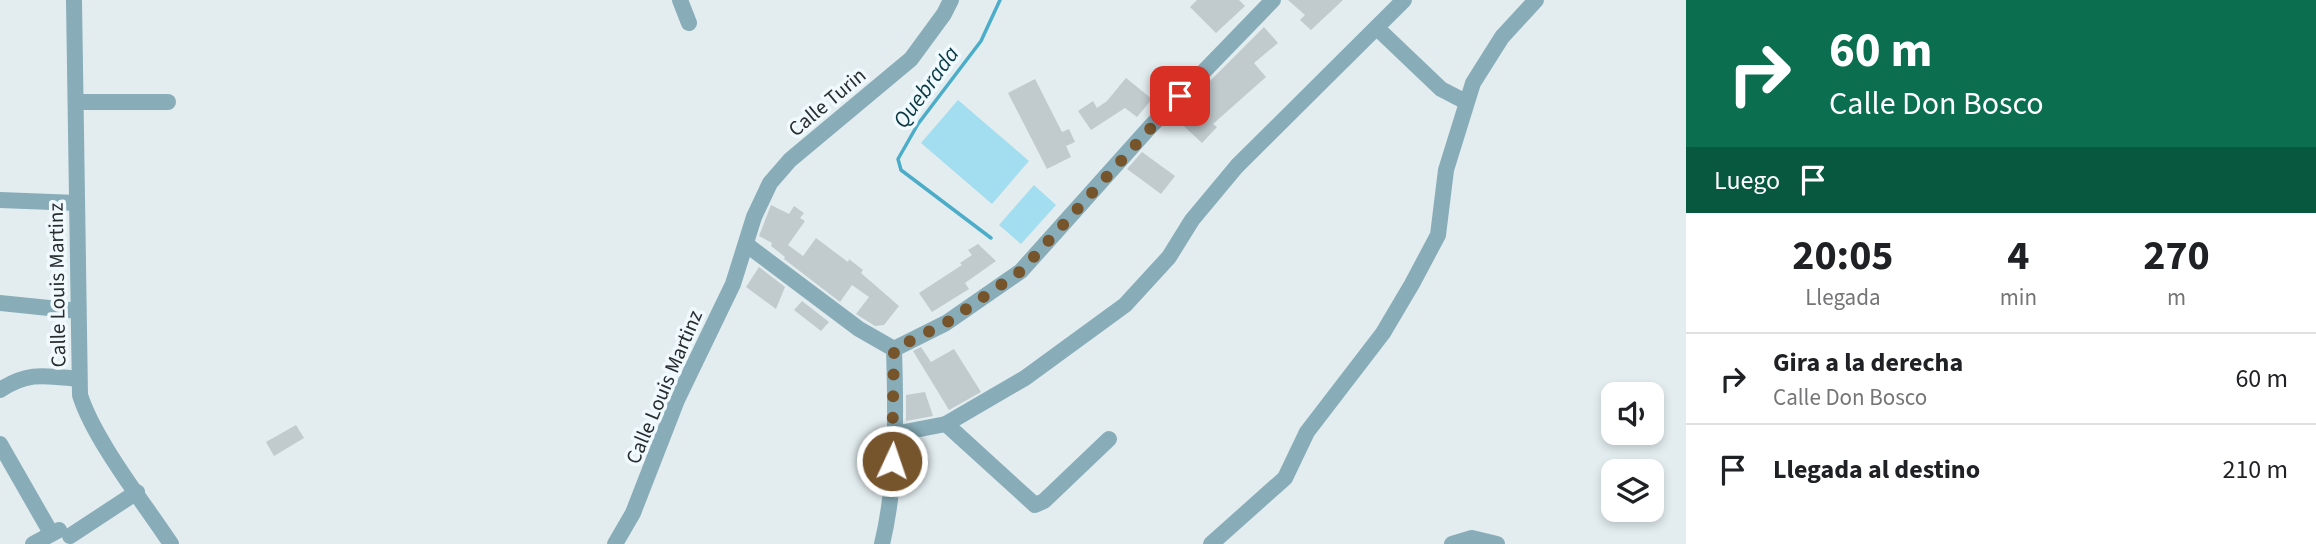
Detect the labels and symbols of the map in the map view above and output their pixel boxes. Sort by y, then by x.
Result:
water label: Quebrada [885,39,967,135]
street label: Calle Turin [782,60,872,144]
pin [1150,66,1210,126]
street label: Calle Louis Martinz [41,202,73,368]
street label: Calle Louis Martinz [618,305,710,469]
position arrow [855,424,929,498]

